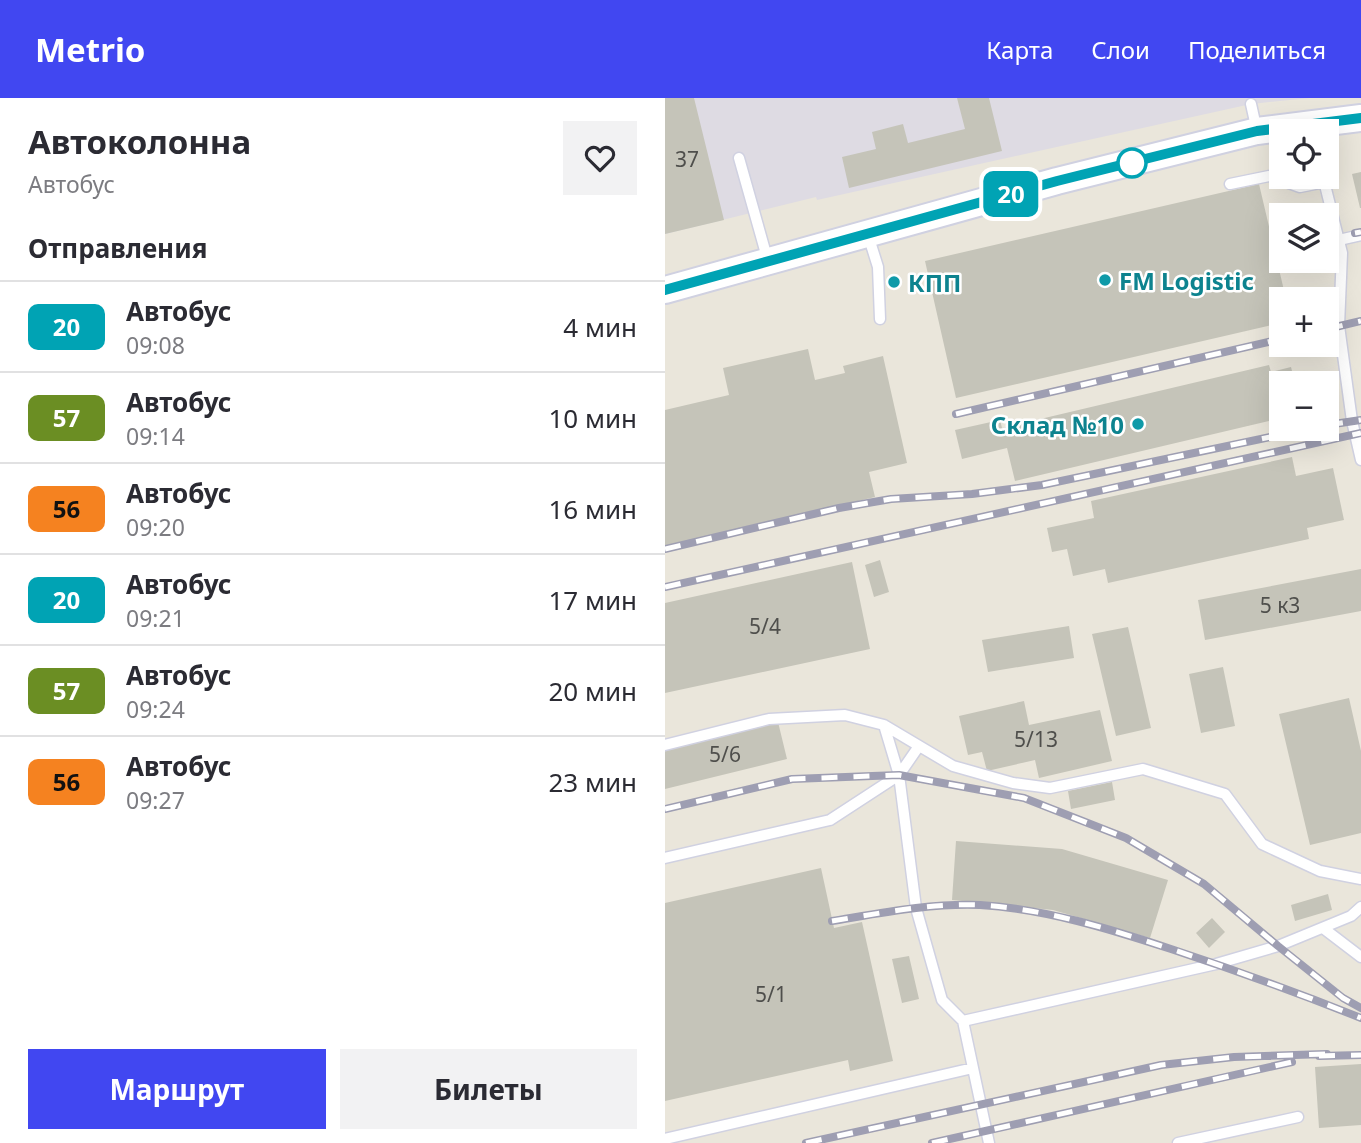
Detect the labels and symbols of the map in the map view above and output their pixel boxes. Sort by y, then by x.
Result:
house number: 37 [675,145,699,173]
unlabelled marker [1117,148,1147,178]
line badge: 20 [979,171,1043,217]
place label: FM Logistic [1119,264,1254,297]
place label: КПП [908,266,961,299]
marker: FM Logistic [1097,272,1113,288]
marker: КПП [886,274,902,290]
place label: Склад №10 [991,408,1124,441]
marker: Склад №10 [1130,416,1146,432]
house number: 5 к3 [1260,591,1300,619]
house number: 5/4 [749,612,781,640]
house number: 5/13 [1014,725,1058,753]
house number: 5/6 [709,740,741,768]
house number: 5/1 [755,980,787,1008]

